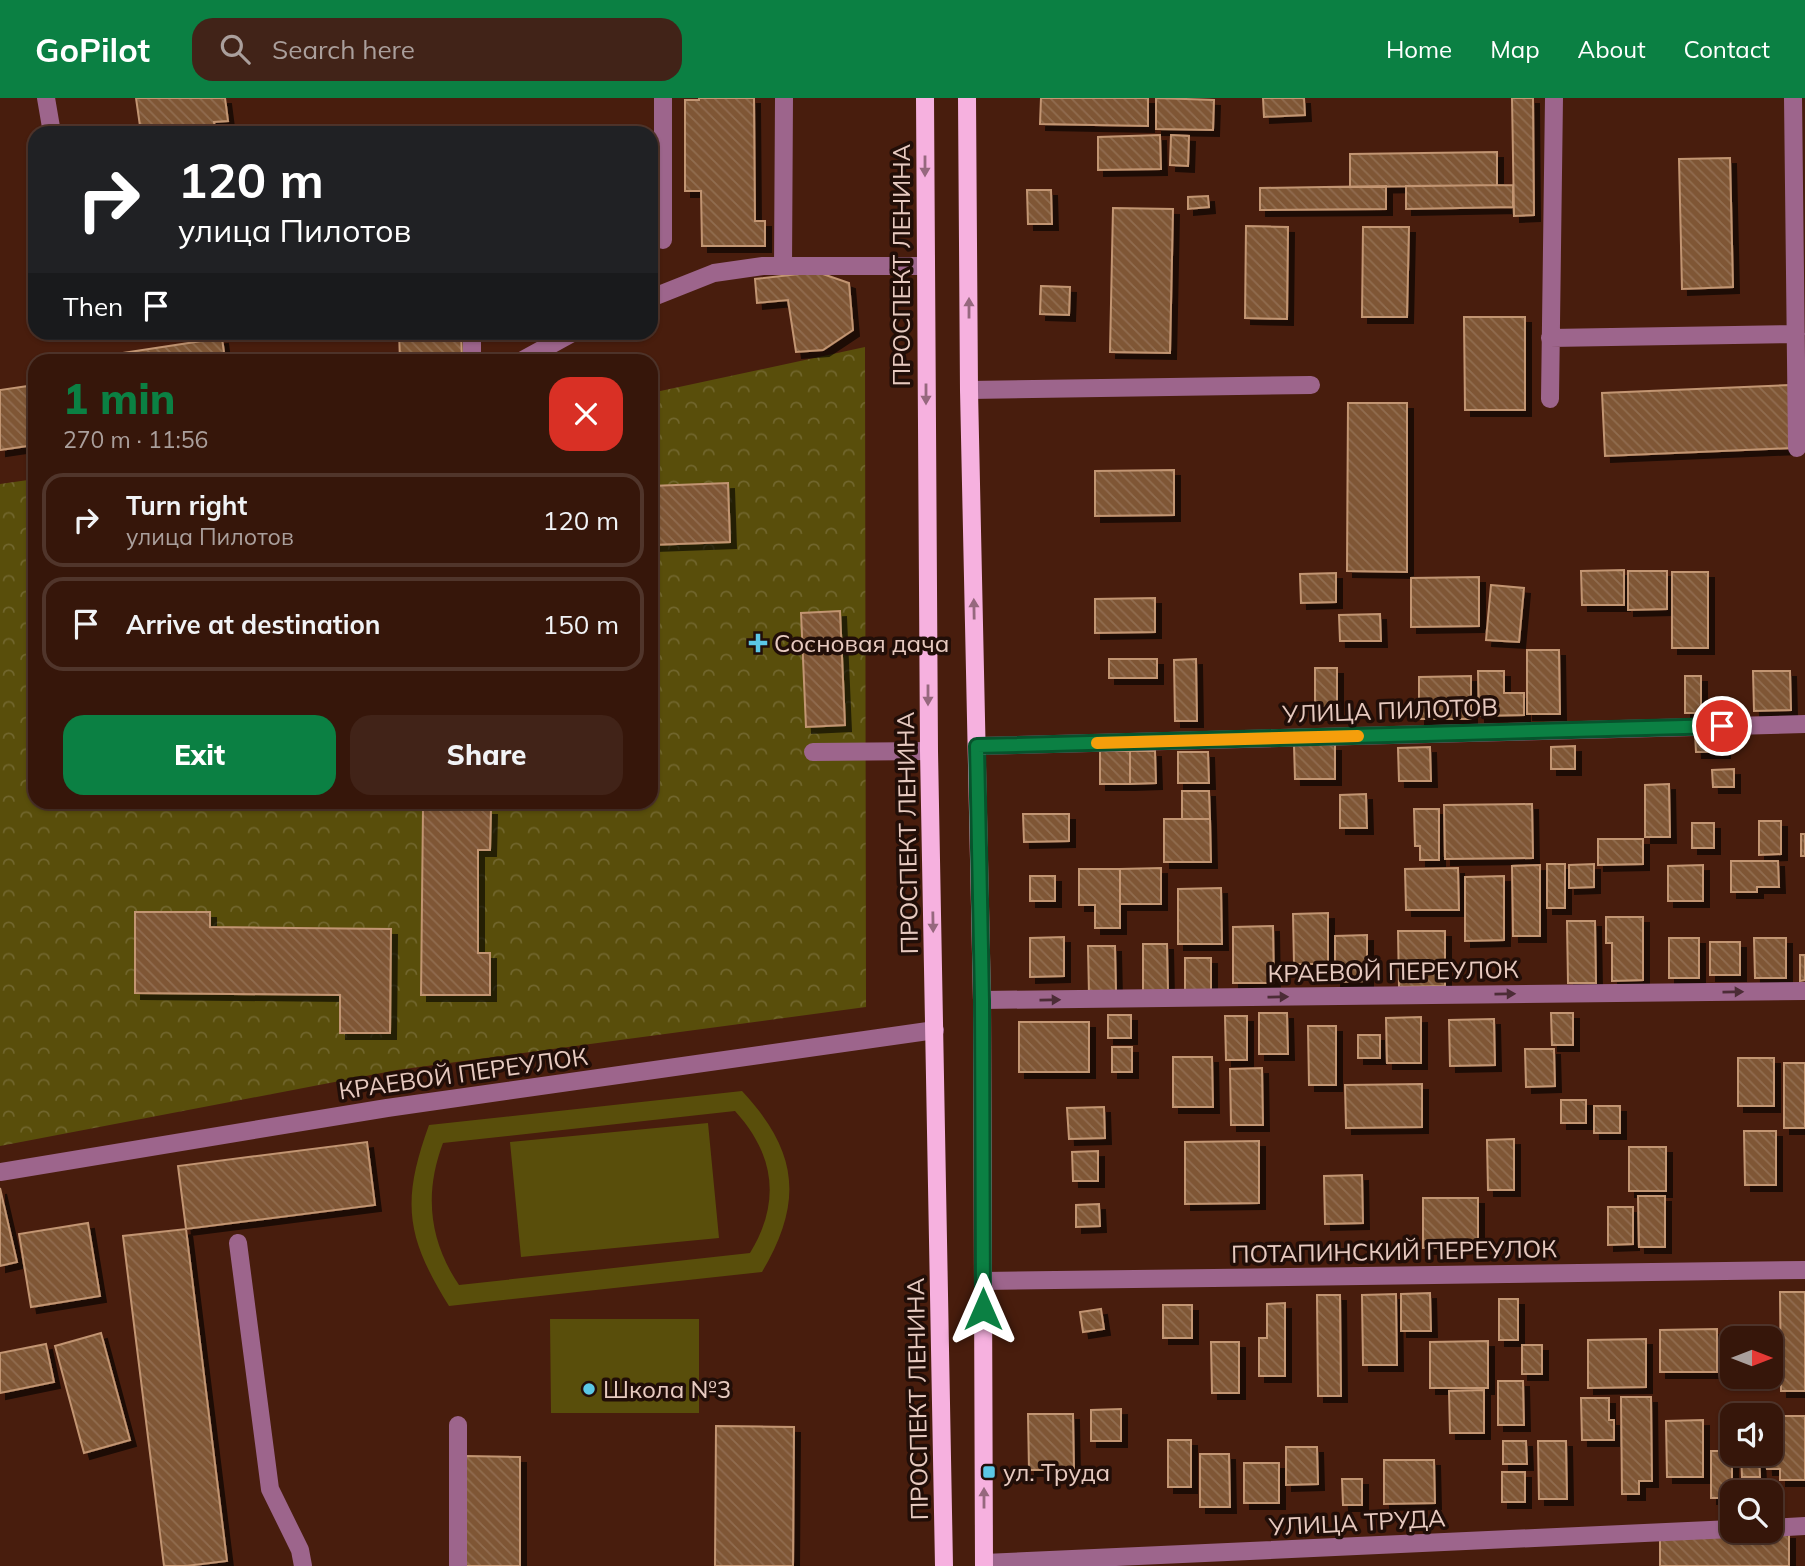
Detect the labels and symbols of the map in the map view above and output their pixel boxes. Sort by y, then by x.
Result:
street label: ПРОСПЕКТ ЛЕНИНА [886,143,916,386]
one-way arrow [919,156,931,178]
one-way arrow [963,297,975,319]
one-way arrow [920,383,932,405]
one-way arrow [968,598,980,620]
place label: Сосновая дача [774,628,949,658]
marker: Сосновая дача [748,633,768,653]
one-way arrow [922,684,934,706]
street label: УЛИЦА ПИЛОТОВ [1281,691,1498,729]
pin [1692,696,1752,756]
street label: ПРОСПЕКТ ЛЕНИНА [890,711,924,954]
one-way arrow [927,911,938,933]
street label: КРАЕВОЙ ПЕРЕУЛОК [1267,954,1519,988]
one-way arrow [1722,986,1744,998]
one-way arrow [1494,989,1516,1000]
one-way arrow [1267,991,1289,1003]
one-way arrow [1039,994,1061,1006]
street label: КРАЕВОЙ ПЕРЕУЛОК [337,1041,590,1105]
street label: ПОТАПИНСКИЙ ПЕРЕУЛОК [1231,1233,1557,1269]
position arrow [946,1272,1020,1346]
street label: ПРОСПЕКТ ЛЕНИНА [900,1277,934,1520]
north arrow [1720,1326,1783,1390]
place label: Школа №3 [603,1374,731,1404]
marker: Школа №3 [581,1381,597,1397]
place label: ул. Труда [1003,1457,1110,1487]
marker: ул. Труда [981,1464,997,1480]
one-way arrow [978,1487,990,1509]
street label: УЛИЦА ТРУДА [1267,1502,1446,1542]

